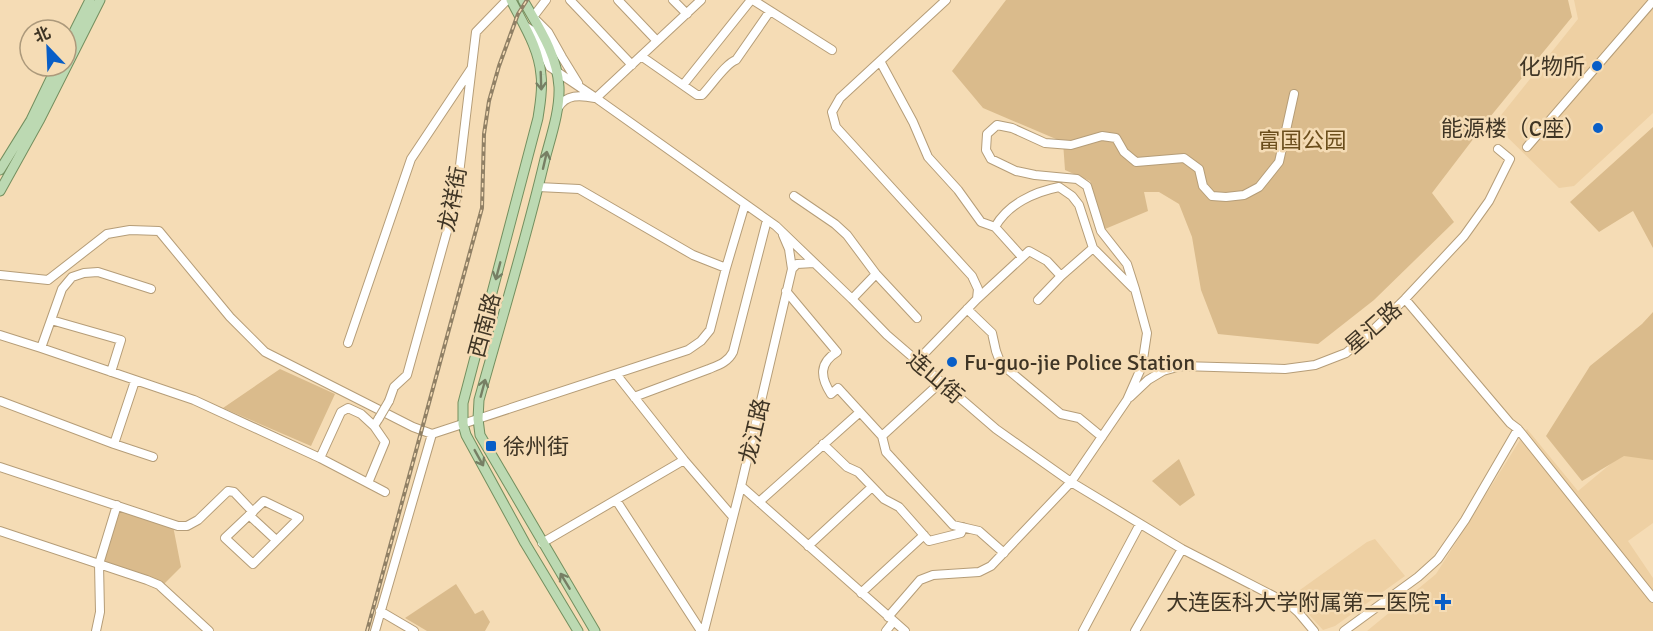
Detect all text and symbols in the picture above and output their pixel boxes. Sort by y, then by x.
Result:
north arrow [18,18,78,78]
text: 北 [31,23,54,47]
place label: 化物所 [1519,53,1585,80]
marker: 化物所 [1590,59,1604,73]
one-way arrow [535,71,547,91]
place label: 能源楼（C座） [1441,115,1586,142]
marker: 能源楼（C座） [1591,121,1605,135]
park label: 富国公园 [1258,127,1346,154]
one-way arrow [539,150,551,169]
street label: 龙祥街 [433,164,472,234]
one-way arrow [492,261,503,280]
street label: 西南路 [463,290,506,361]
street label: 星汇路 [1340,296,1407,359]
street label: 连山街 [902,346,969,409]
place label: Fu-guo-jie Police Station [964,349,1195,376]
marker: Fu-guo-jie Police Station [945,355,959,369]
one-way arrow [478,379,489,398]
street label: 龙江路 [734,396,775,466]
place label: 徐州街 [503,433,569,460]
marker: 徐州街 [484,439,498,453]
one-way arrow [473,449,485,466]
one-way arrow [558,573,570,590]
place label: 大连医科大学附属第二医院 [1166,589,1430,616]
marker: 大连医科大学附属第二医院 [1434,593,1452,611]

